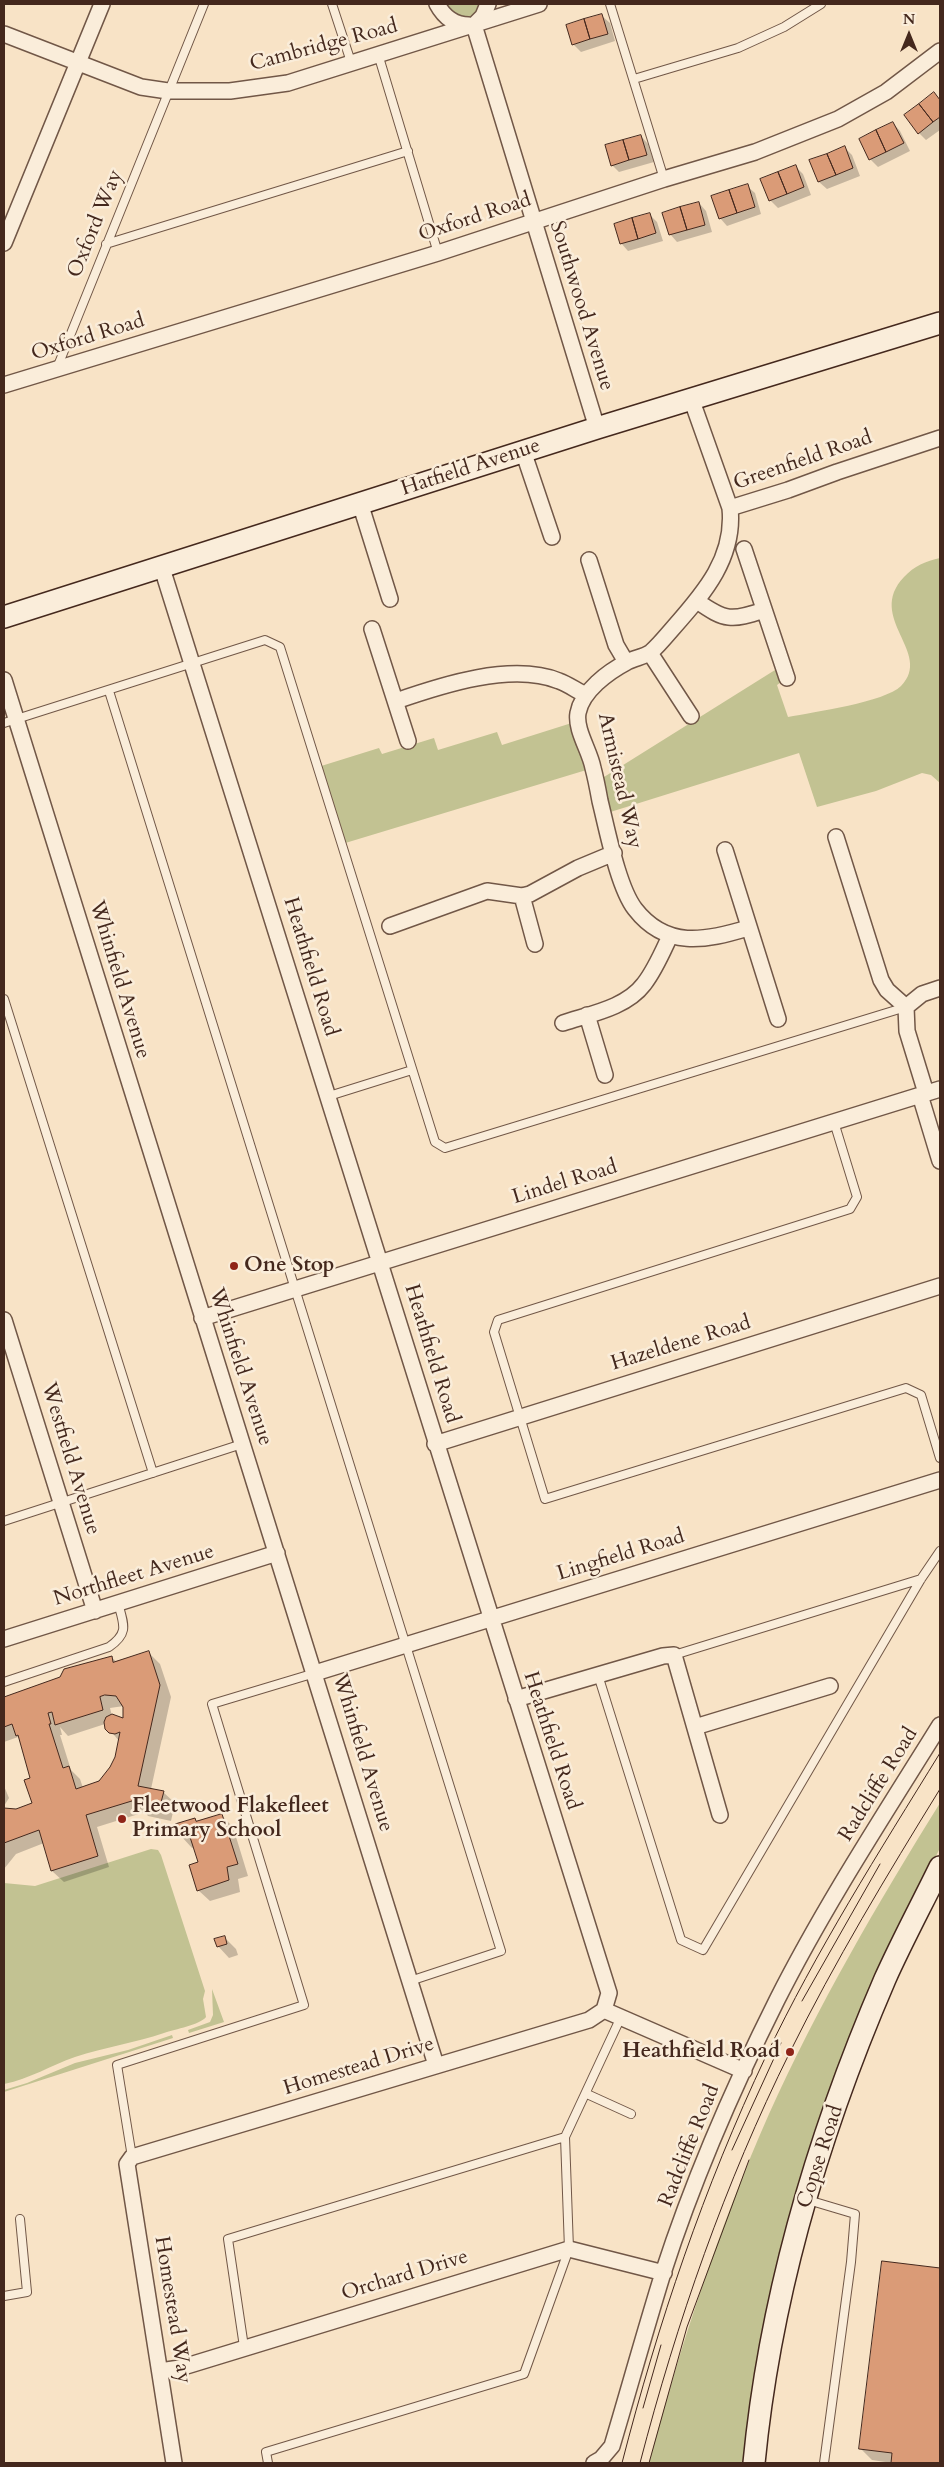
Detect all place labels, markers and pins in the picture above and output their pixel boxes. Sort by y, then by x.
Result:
place label: One Stop [244,1253,334,1279]
marker: One Stop [228,1260,240,1272]
place label: Fleetwood Flakefleet Primary School [132,1794,329,1844]
marker: Fleetwood Flakefleet Primary School [116,1813,128,1825]
place label: Heathfield Road [622,2039,780,2065]
marker: Heathfield Road [784,2046,796,2058]

